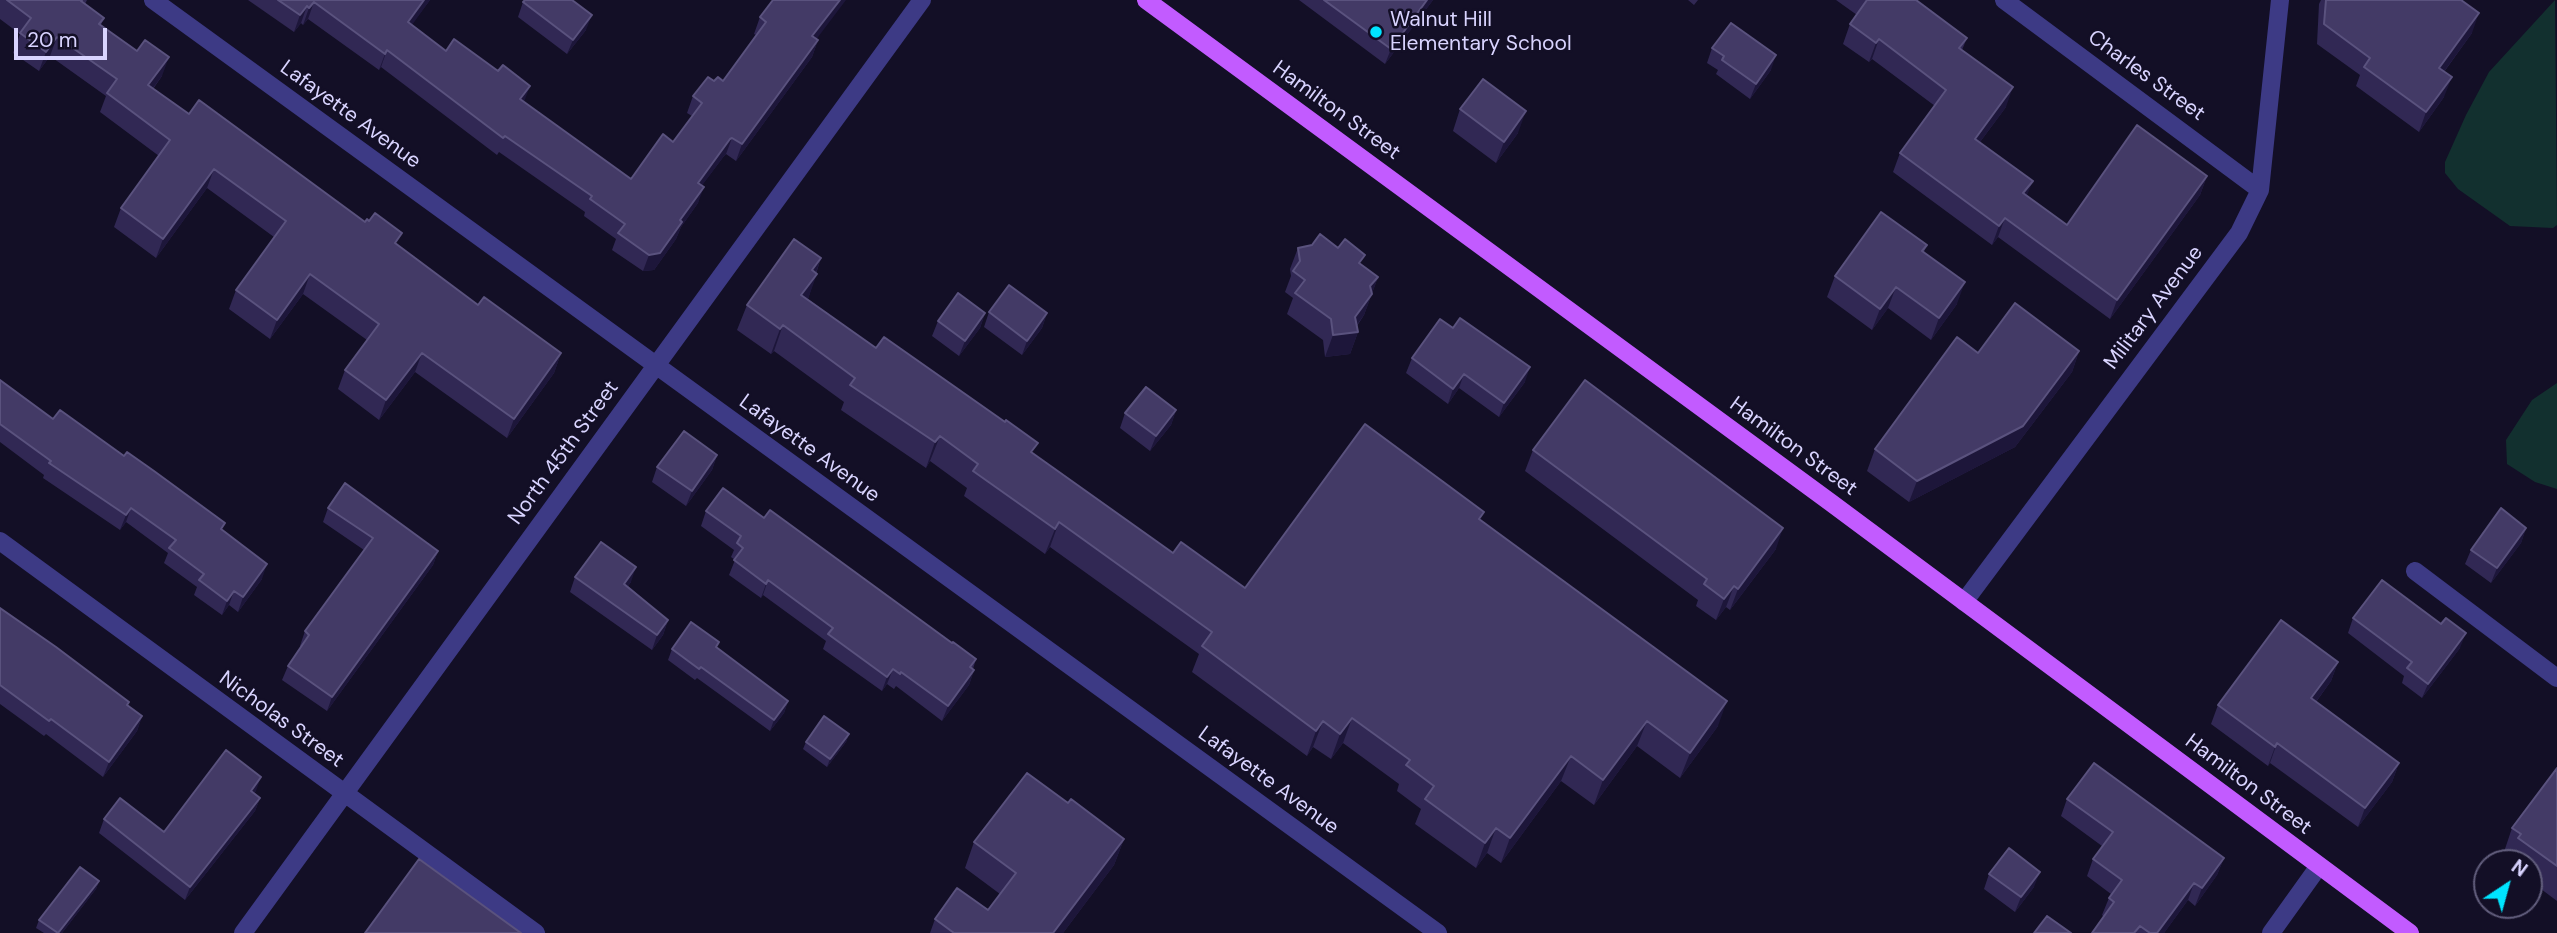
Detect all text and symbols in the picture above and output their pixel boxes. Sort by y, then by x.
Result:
place label: Walnut Hill Elementary School [1390,7,1572,57]
scale bar [18,14,110,58]
marker: Walnut Hill Elementary School [1368,24,1384,40]
street label: Charles Street [2083,25,2209,127]
text: 20 m [27,26,78,54]
street label: Lafayette Avenue [275,56,425,174]
street label: Hamilton Street [1267,56,1405,166]
street label: Military Avenue [2099,241,2209,375]
street label: North 45th Street [503,376,625,530]
street label: Lafayette Avenue [734,390,884,508]
street label: Hamilton Street [1724,392,1862,502]
street label: Nicholas Street [214,666,348,774]
street label: Lafayette Avenue [1193,722,1343,840]
street label: Hamilton Street [2180,729,2316,841]
north arrow [2473,849,2543,919]
text: N [2507,854,2532,882]

